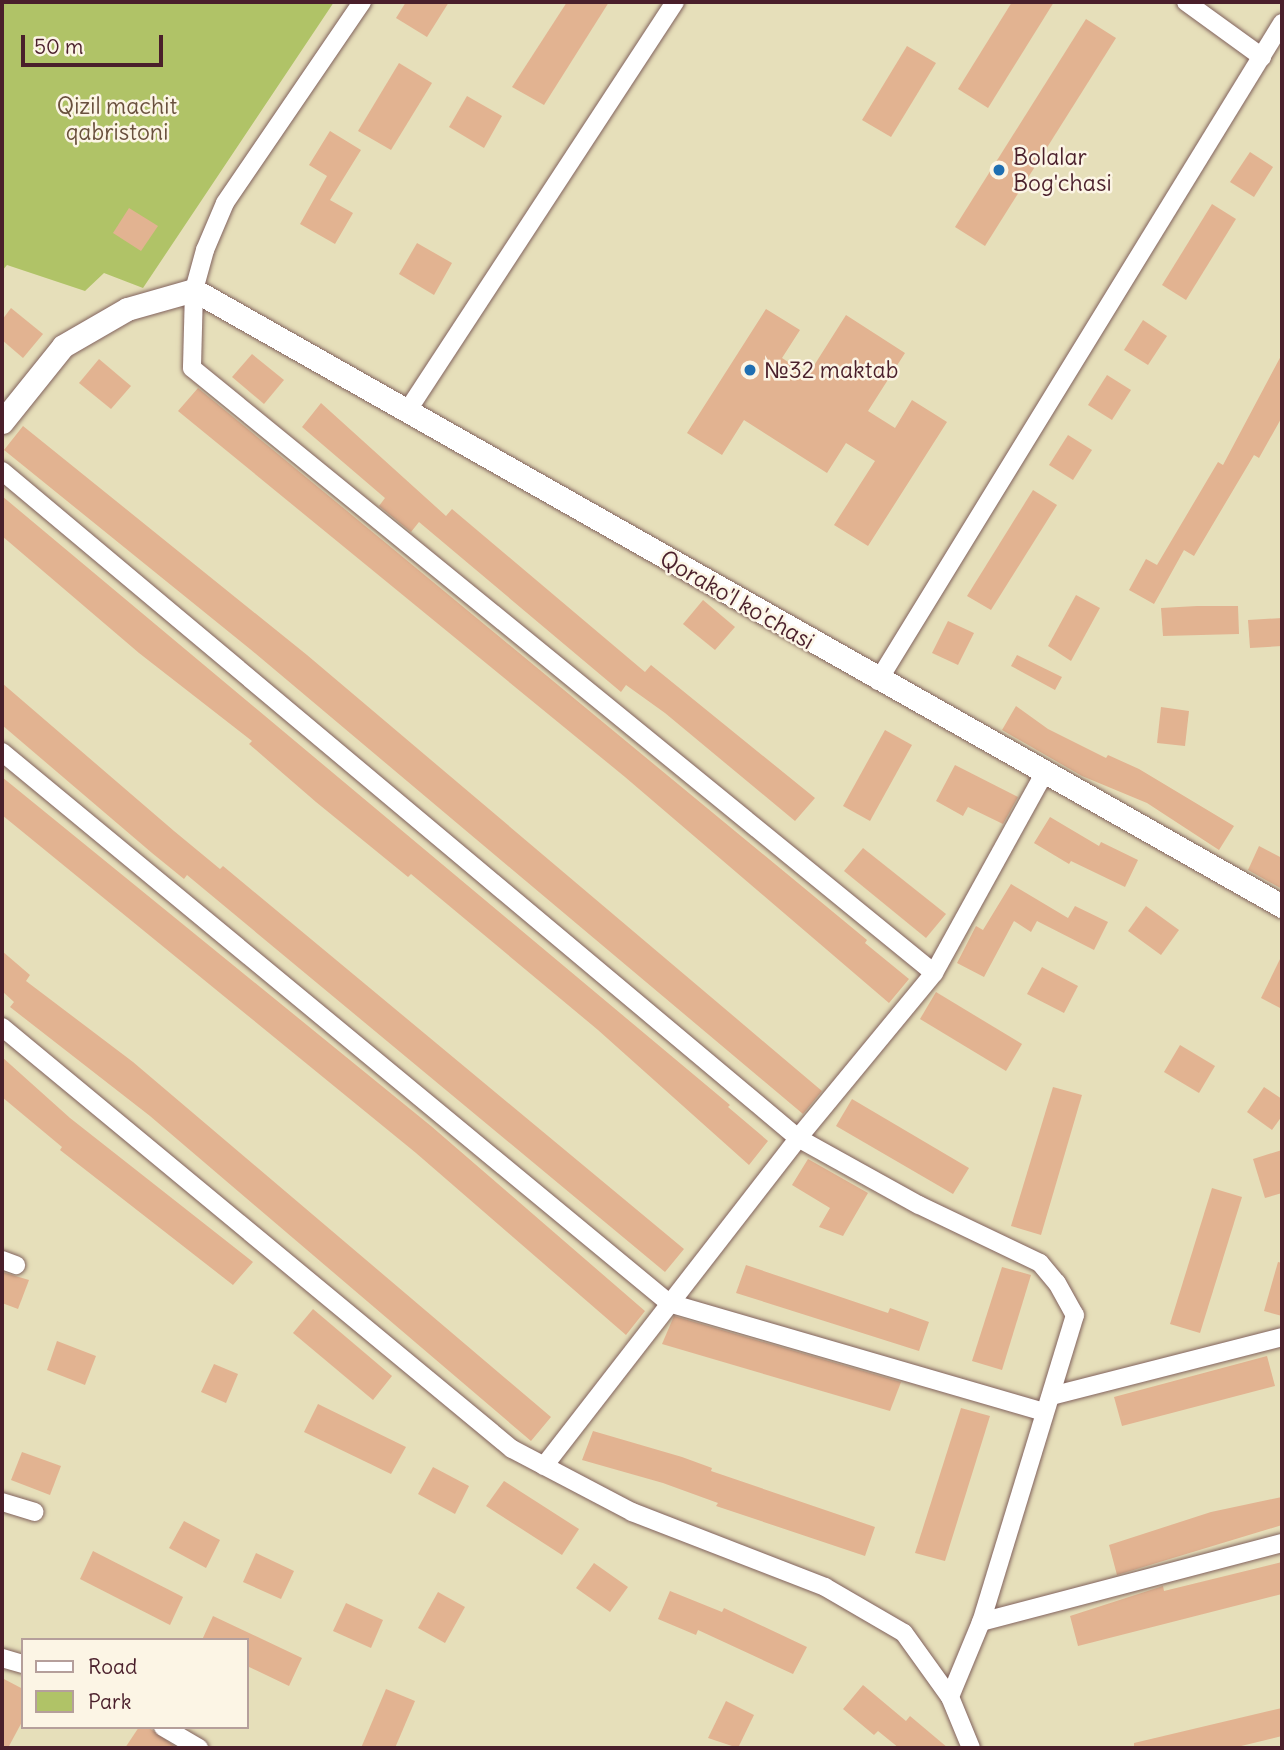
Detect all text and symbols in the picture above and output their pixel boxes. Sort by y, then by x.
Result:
scale bar [24,21,166,65]
text: 50 m [34,33,83,60]
park label: Qizil machit qabristoni [57,92,177,146]
place label: Bolalar Bog'chasi [1013,143,1112,197]
marker: Bolalar Bog'chasi [991,162,1007,178]
place label: №32 maktab [764,356,898,384]
marker: №32 maktab [742,362,758,378]
street label: Qorako'l ko'chasi [655,545,819,655]
legend [21,1638,248,1729]
text: Road [88,1653,137,1680]
text: Park [88,1688,131,1715]

